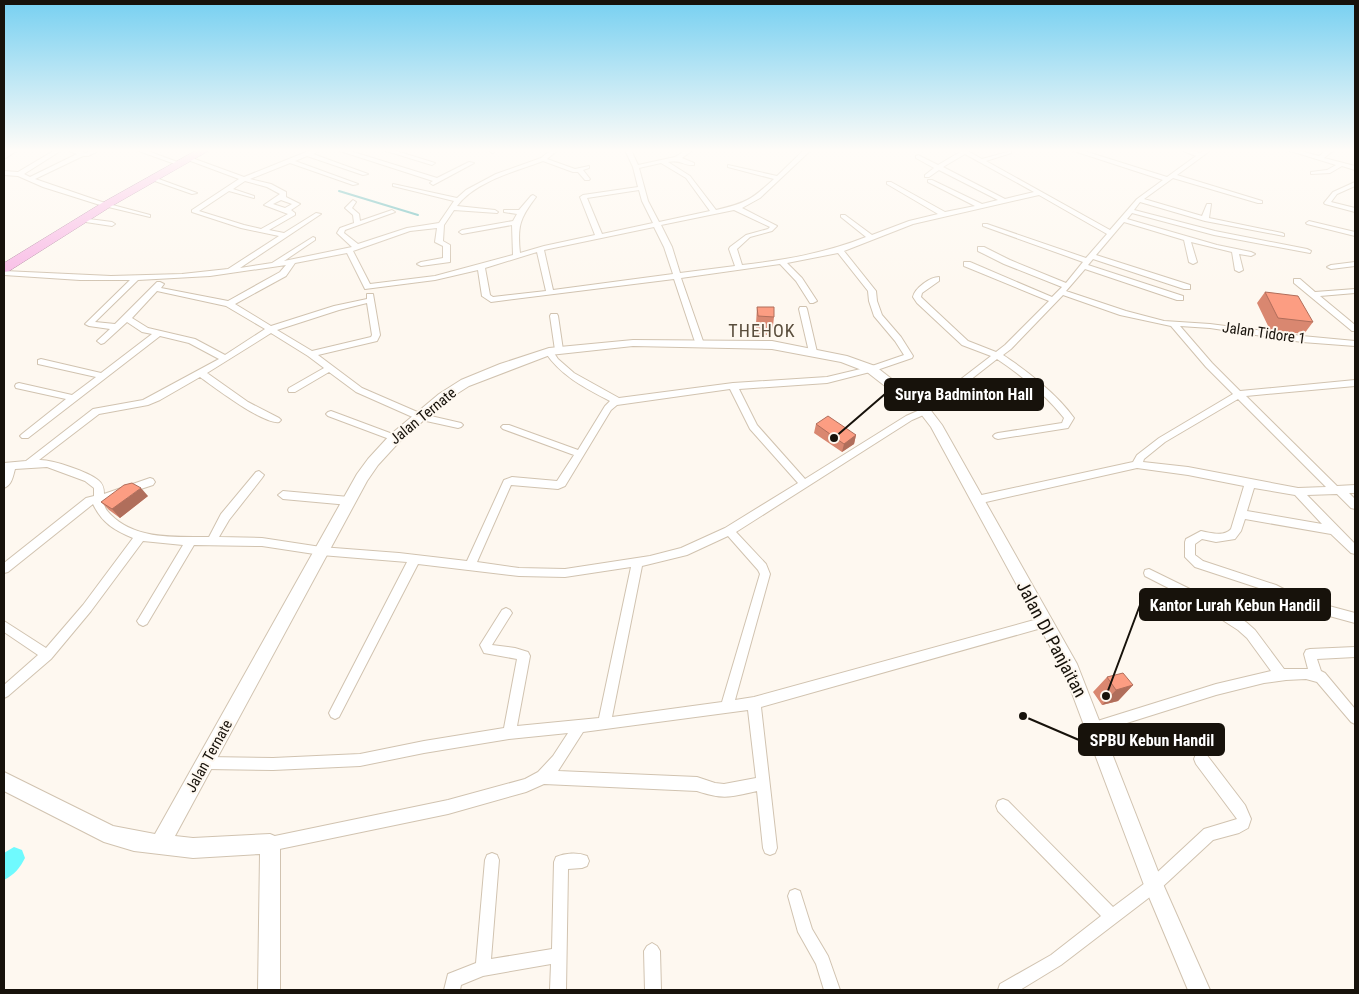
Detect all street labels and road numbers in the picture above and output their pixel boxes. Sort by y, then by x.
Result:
street label: Jalan Tidore 1 [1221,318,1307,348]
street label: Jalan Ternate [386,384,460,448]
street label: Jalan DI Panjaitan [1013,577,1091,701]
street label: Jalan Ternate [182,717,236,795]

